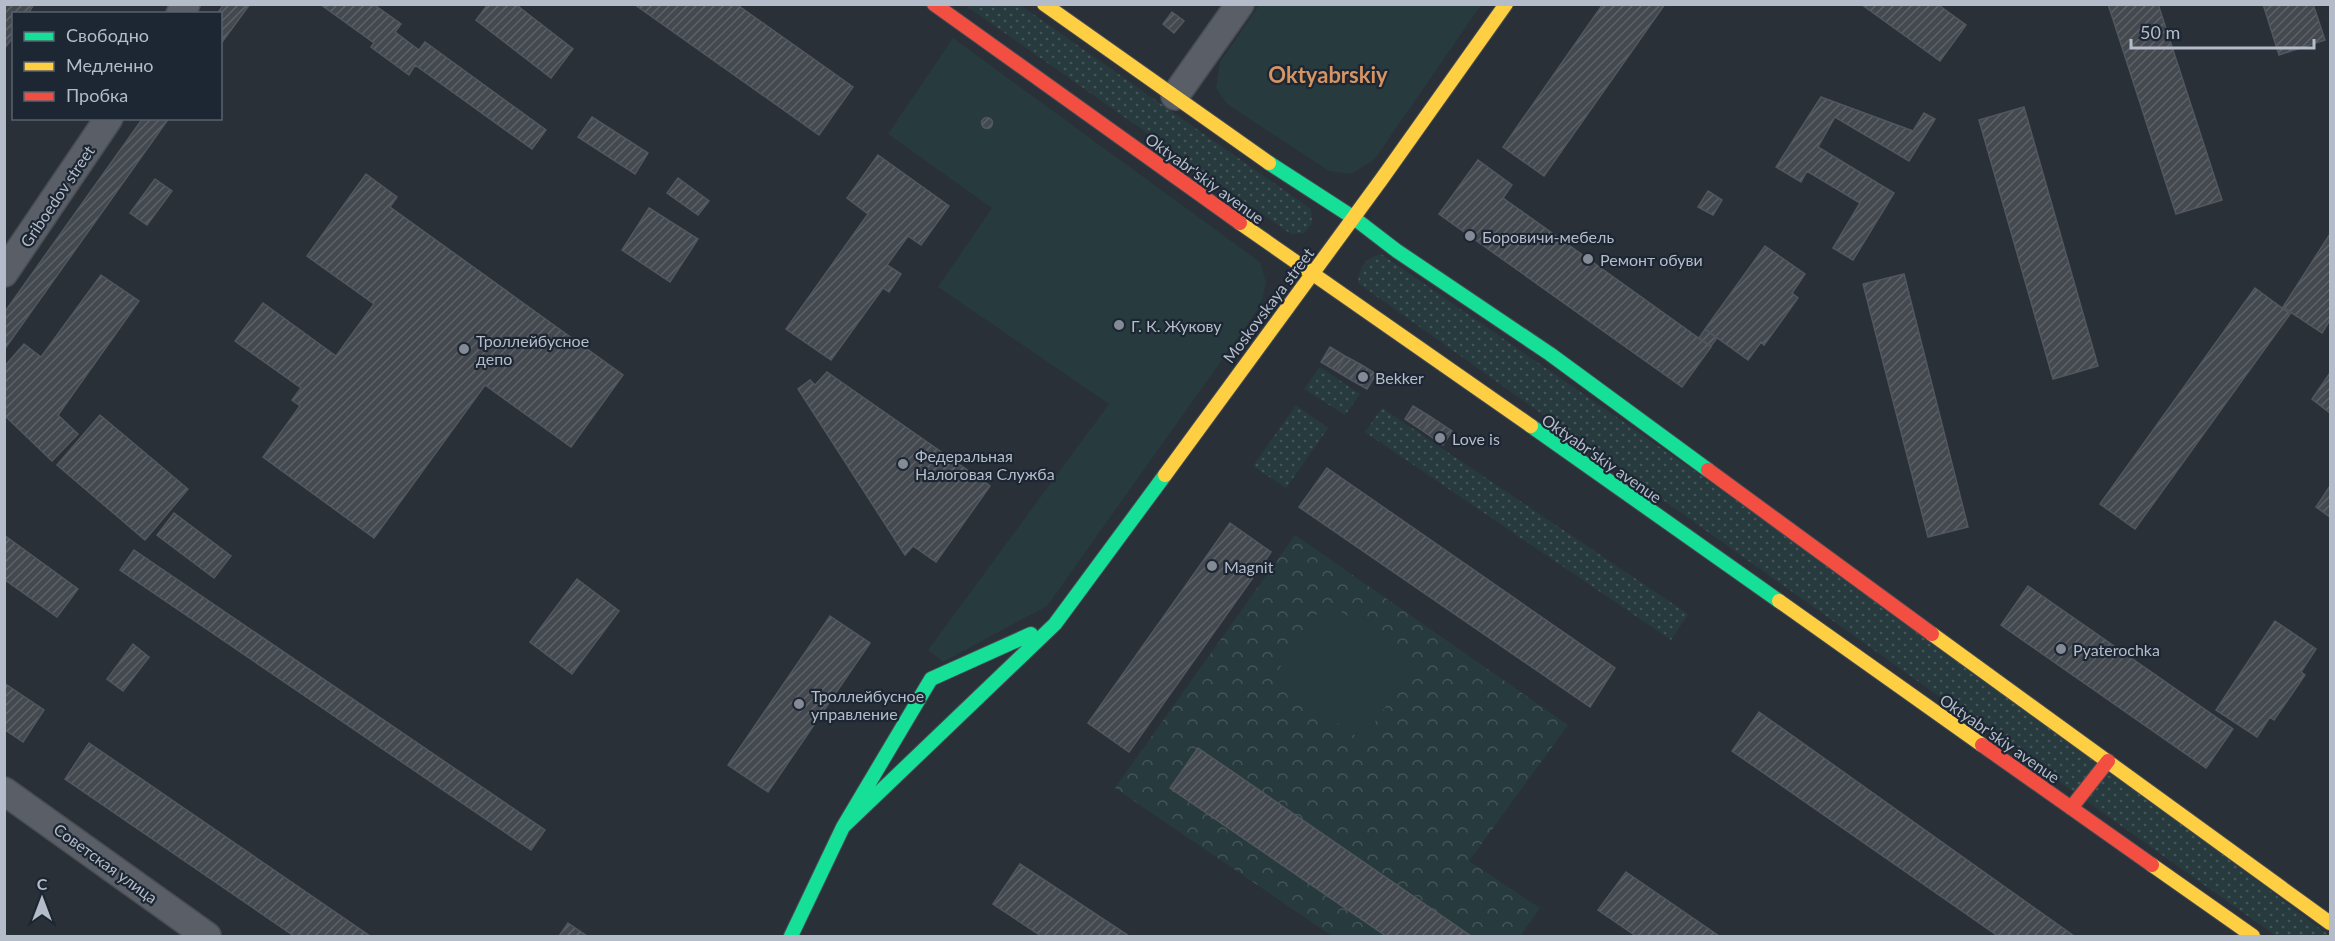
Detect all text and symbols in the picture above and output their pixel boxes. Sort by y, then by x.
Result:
legend [12,12,222,120]
scale bar [2131,12,2314,50]
text: 50 m [2140,21,2180,43]
text: Свободно [66,24,149,46]
text: Медленно [66,54,154,76]
district label: Oktyabrskiy [1268,61,1388,88]
text: Пробка [66,84,128,106]
street label: Oktyabr'skiy avenue [1142,129,1268,227]
street label: Griboedov street [16,141,98,250]
place label: Боровичи-мебель [1482,227,1614,246]
marker: Боровичи-мебель [1463,229,1477,243]
street label: Moskovskaya street [1219,244,1318,366]
place label: Ремонт обуви [1600,250,1703,269]
marker: Ремонт обуви [1581,252,1595,266]
place label: Г. К. Жукову [1131,316,1222,335]
marker: Г. К. Жукову [1112,318,1126,332]
place label: Троллейбусное депо [476,331,589,368]
marker: Троллейбусное депо [457,342,471,356]
place label: Bekker [1375,368,1424,387]
marker: Bekker [1356,370,1370,384]
street label: Oktyabr'skiy avenue [1538,410,1666,506]
place label: Love is [1452,429,1500,448]
marker: Love is [1433,431,1447,445]
place label: Федеральная Налоговая Служба [915,446,1055,483]
marker: Федеральная Налоговая Служба [896,457,910,471]
place label: Magnit [1224,557,1274,576]
marker: Magnit [1205,559,1219,573]
place label: Pyaterochka [2073,640,2160,659]
marker: Pyaterochka [2054,642,2068,656]
place label: Троллейбусное управление [811,686,924,723]
street label: Oktyabr'skiy avenue [1936,690,2064,786]
marker: Троллейбусное управление [792,697,806,711]
street label: Советская улица [51,819,161,907]
north arrow [12,869,72,929]
text: С [37,874,48,893]

